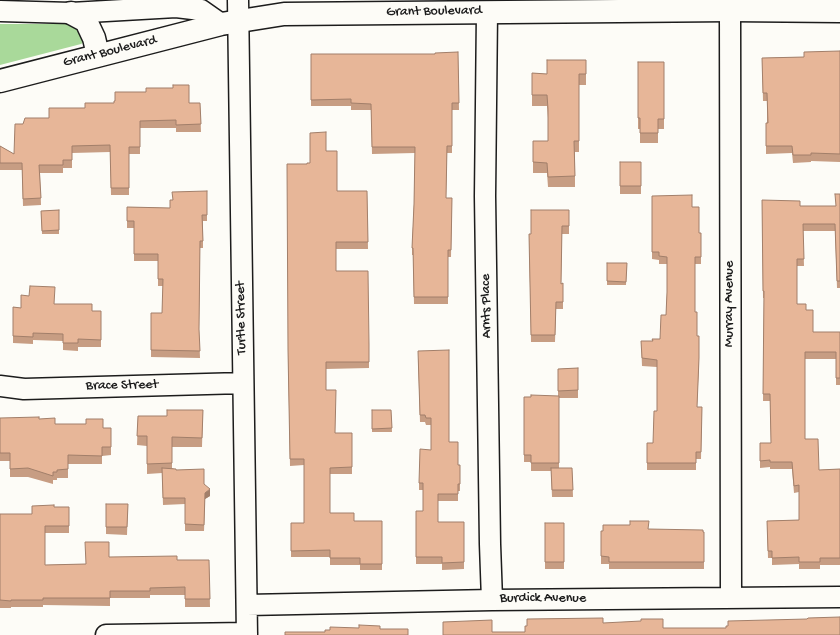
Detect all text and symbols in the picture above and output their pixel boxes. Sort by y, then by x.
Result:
street label: Grant Boulevard [386,3,482,21]
street label: Grant Boulevard [62,32,158,72]
street label: Murray Avenue [722,261,738,347]
street label: Arnts Place [478,274,496,338]
street label: Turtle Street [233,281,251,355]
street label: Brace Street [86,377,158,395]
street label: Burdick Avenue [500,591,586,607]

